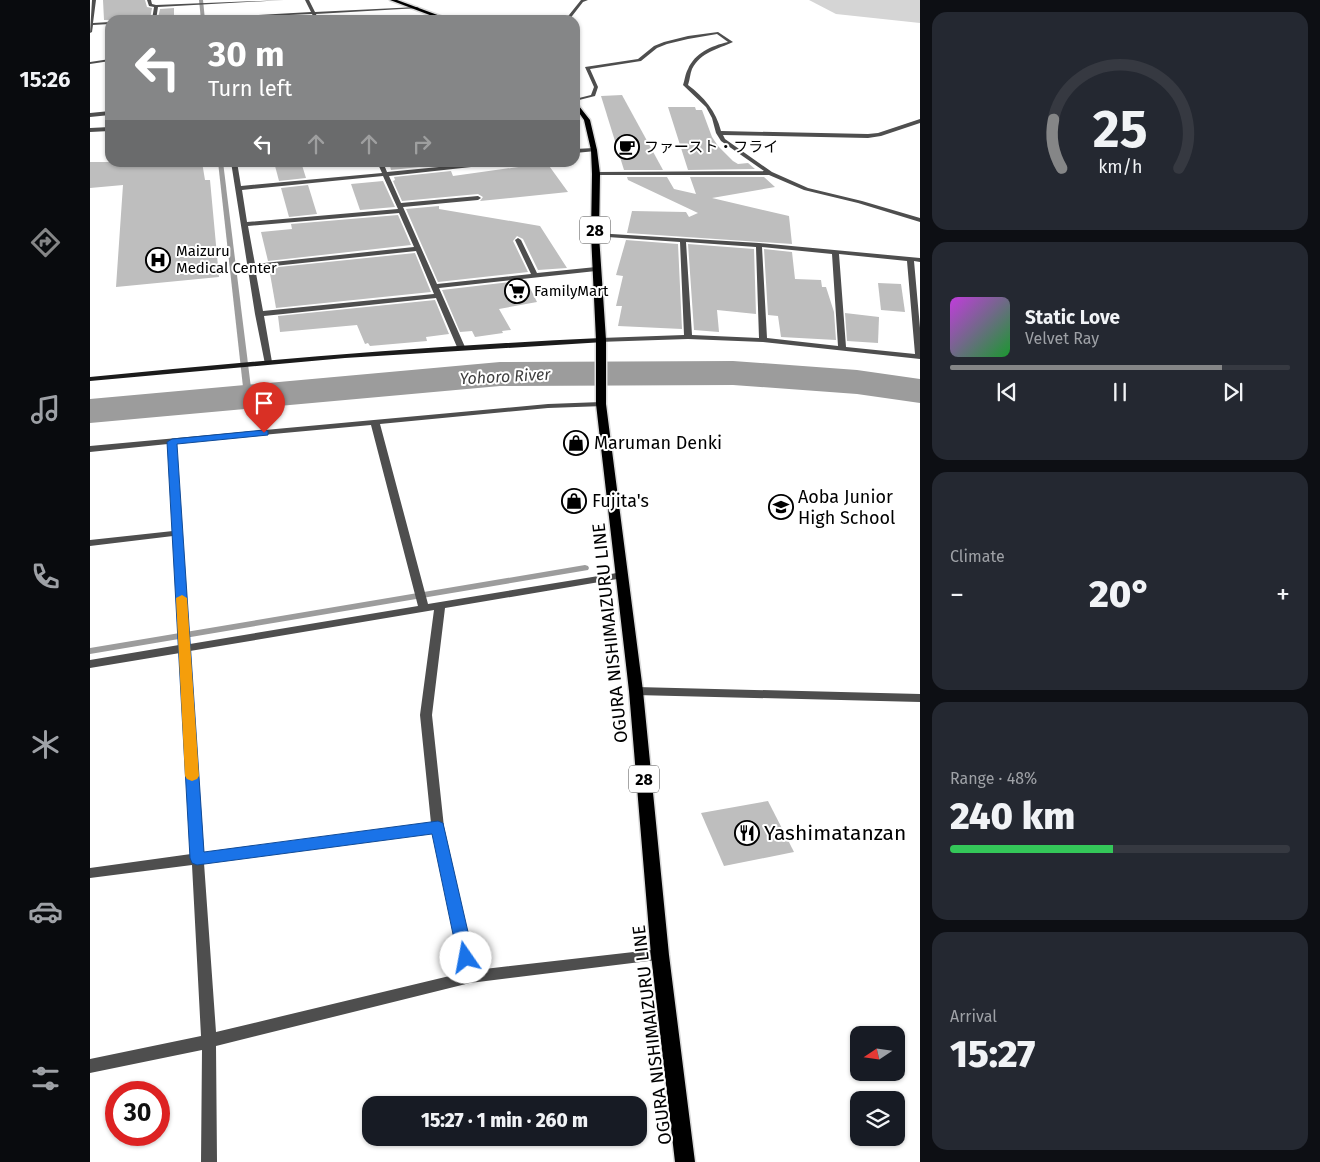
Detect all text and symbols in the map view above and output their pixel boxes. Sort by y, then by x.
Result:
text: 30 m [208,33,285,75]
icon: left [125,35,190,100]
text: 15:26 [19,66,71,93]
text: Turn left [208,75,292,102]
text: 25 [1093,98,1147,161]
icon: left [249,130,277,158]
icon: ahead [302,130,330,158]
icon: ahead [355,130,383,158]
icon: right [408,130,436,158]
cafe icon: ファースト・フライ [614,134,640,160]
place label: ファースト・フライ [644,138,778,156]
text: km/h [1098,156,1142,178]
road number: 28 [580,216,610,244]
icon: directions [28,225,63,260]
place label: Maizuru Medical Center [176,242,277,277]
hospital icon: Maizuru Medical Center [145,247,171,273]
supermarket icon: FamilyMart [504,278,530,304]
place label: FamilyMart [534,282,609,300]
text: Static Love [1025,306,1120,329]
text: Velvet Ray [1025,329,1099,348]
water label: Yohoro River [459,365,552,388]
icon: previous [993,378,1021,406]
icon: pause [1106,378,1134,406]
icon: next [1219,378,1247,406]
pin [243,382,285,433]
icon: arrive [250,389,278,417]
icon: music [28,392,63,427]
shop icon: Maruman Denki [563,430,589,456]
place label: Maruman Denki [594,432,722,454]
place label: Aoba Junior High School [798,486,895,529]
shop icon: Fujita's [561,488,587,514]
place label: Fujita's [592,490,649,512]
school or university icon: Aoba Junior High School [768,494,794,520]
street label: OGURA NISHIMAIZURU LINE [588,522,632,744]
text: Climate [950,547,1005,566]
icon: phone [28,559,63,594]
text: 20° [1089,571,1151,617]
text: − [950,578,964,611]
text: + [1276,578,1290,611]
icon: climate [28,727,63,762]
road number: 28 [629,766,659,792]
text: Range · 48% [950,769,1037,788]
text: 240 km [950,793,1075,839]
restaurant icon: Yashimatanzan [734,820,760,846]
place label: Yashimatanzan [764,820,906,846]
icon: car [28,894,63,929]
street label: OGURA NISHIMAIZURU LINE [628,924,676,1146]
position arrow [439,931,491,983]
text: Arrival [950,1007,997,1026]
north arrow [850,1026,905,1081]
map controls [850,1026,905,1146]
text: 15:27 [950,1031,1035,1077]
icon: filters [28,1061,63,1096]
speed limit sign: 30 [105,1081,170,1146]
button: layers [850,1091,905,1146]
text: 15:27 · 1 min · 260 m [421,1109,588,1132]

